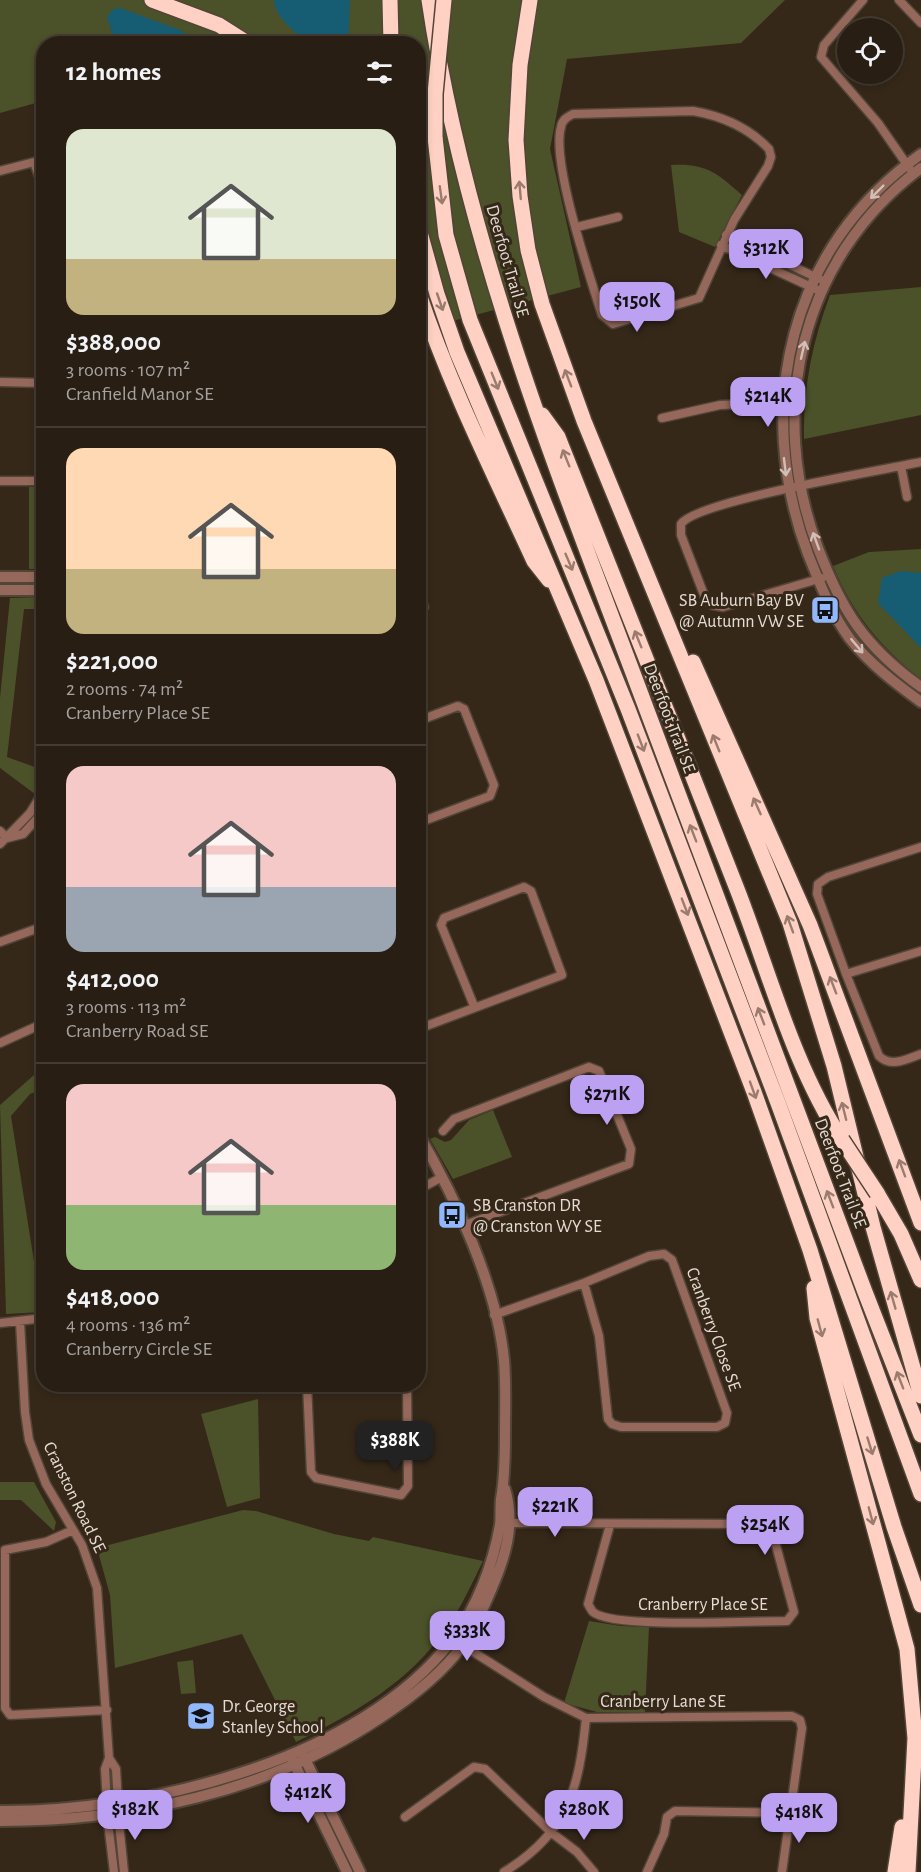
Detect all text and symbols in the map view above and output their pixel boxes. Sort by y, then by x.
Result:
map controls [837,18,903,84]
button: locate [837,18,903,84]
icon: filters [363,56,396,89]
text: 12 homes [66,59,161,85]
icon: home [177,168,285,276]
one-way arrow [514,181,525,200]
one-way arrow [435,184,446,204]
one-way arrow [869,185,884,199]
street label: Deerfoot Trail SE [482,203,532,320]
pin: $312K [724,229,808,280]
text: $312K [743,238,789,258]
pin: $150K [595,282,679,333]
text: $150K [614,291,660,311]
one-way arrow [435,292,446,311]
text: $388,000 [66,329,161,355]
one-way arrow [797,340,809,359]
text: 3 rooms · 107 m² [66,360,190,380]
one-way arrow [562,369,573,388]
one-way arrow [490,372,501,390]
pin: $214K [726,377,810,428]
text: Cranfield Manor SE [66,384,214,404]
text: $214K [744,386,792,406]
one-way arrow [560,449,571,467]
one-way arrow [780,456,791,476]
icon: home [177,487,285,595]
one-way arrow [809,532,820,551]
one-way arrow [564,552,575,570]
place label: SB Auburn Bay BV @ Autumn VW SE [679,592,805,631]
bus stop icon: SB Auburn Bay BV @ Autumn VW SE [809,594,841,626]
one-way arrow [632,630,643,649]
one-way arrow [850,638,863,654]
text: $221,000 [66,648,158,674]
street label: Deerfoot Trail SE [640,661,698,776]
text: 2 rooms · 74 m² [66,679,183,699]
text: Cranberry Place SE [66,703,210,723]
one-way arrow [636,733,647,752]
one-way arrow [710,735,721,753]
one-way arrow [751,797,762,815]
icon: home [177,805,285,913]
one-way arrow [687,825,698,843]
one-way arrow [680,897,691,916]
one-way arrow [783,915,794,934]
text: $412,000 [66,966,159,992]
one-way arrow [827,976,838,995]
text: 3 rooms · 113 m² [66,997,186,1017]
one-way arrow [755,1007,766,1026]
text: Cranberry Road SE [66,1021,208,1041]
pin: $271K [565,1075,649,1126]
one-way arrow [749,1080,760,1098]
text: $271K [584,1084,630,1104]
one-way arrow [838,1102,850,1121]
street label: Deerfoot Trail SE [811,1116,869,1231]
icon: home [177,1123,285,1231]
one-way arrow [895,1159,906,1178]
one-way arrow [823,1190,834,1208]
place label: SB Cranston DR @ Cranston WY SE [473,1197,602,1236]
bus stop icon: SB Cranston DR @ Cranston WY SE [436,1199,468,1231]
street label: Cranberry Close SE [682,1265,744,1394]
text: $418,000 [66,1284,160,1310]
one-way arrow [887,1291,898,1310]
text: 4 rooms · 136 m² [66,1315,190,1335]
one-way arrow [815,1318,827,1337]
text: Cranberry Circle SE [66,1339,212,1359]
one-way arrow [894,1371,905,1390]
pin: $388K [353,1421,437,1472]
text: $388K [370,1430,420,1450]
one-way arrow [865,1436,876,1455]
street label: Cranston Road SE [39,1439,109,1556]
pin: $221K [513,1487,597,1538]
text: $221K [532,1496,578,1516]
pin: $254K [723,1505,807,1556]
one-way arrow [866,1507,878,1526]
text: $254K [741,1514,789,1534]
street label: Cranberry Place SE [638,1596,768,1614]
pin: $333K [425,1611,509,1662]
text: $333K [444,1620,490,1640]
street label: Cranberry Lane SE [600,1693,726,1711]
place label: Dr. George Stanley School [222,1698,324,1737]
school or university icon: Dr. George Stanley School [185,1700,217,1732]
pin: $412K [266,1773,350,1824]
text: $412K [284,1782,332,1802]
pin: $182K [93,1790,177,1841]
pin: $280K [542,1790,626,1841]
pin: $418K [757,1793,841,1844]
text: $182K [111,1799,159,1819]
text: $280K [559,1799,609,1819]
text: $418K [775,1802,823,1822]

